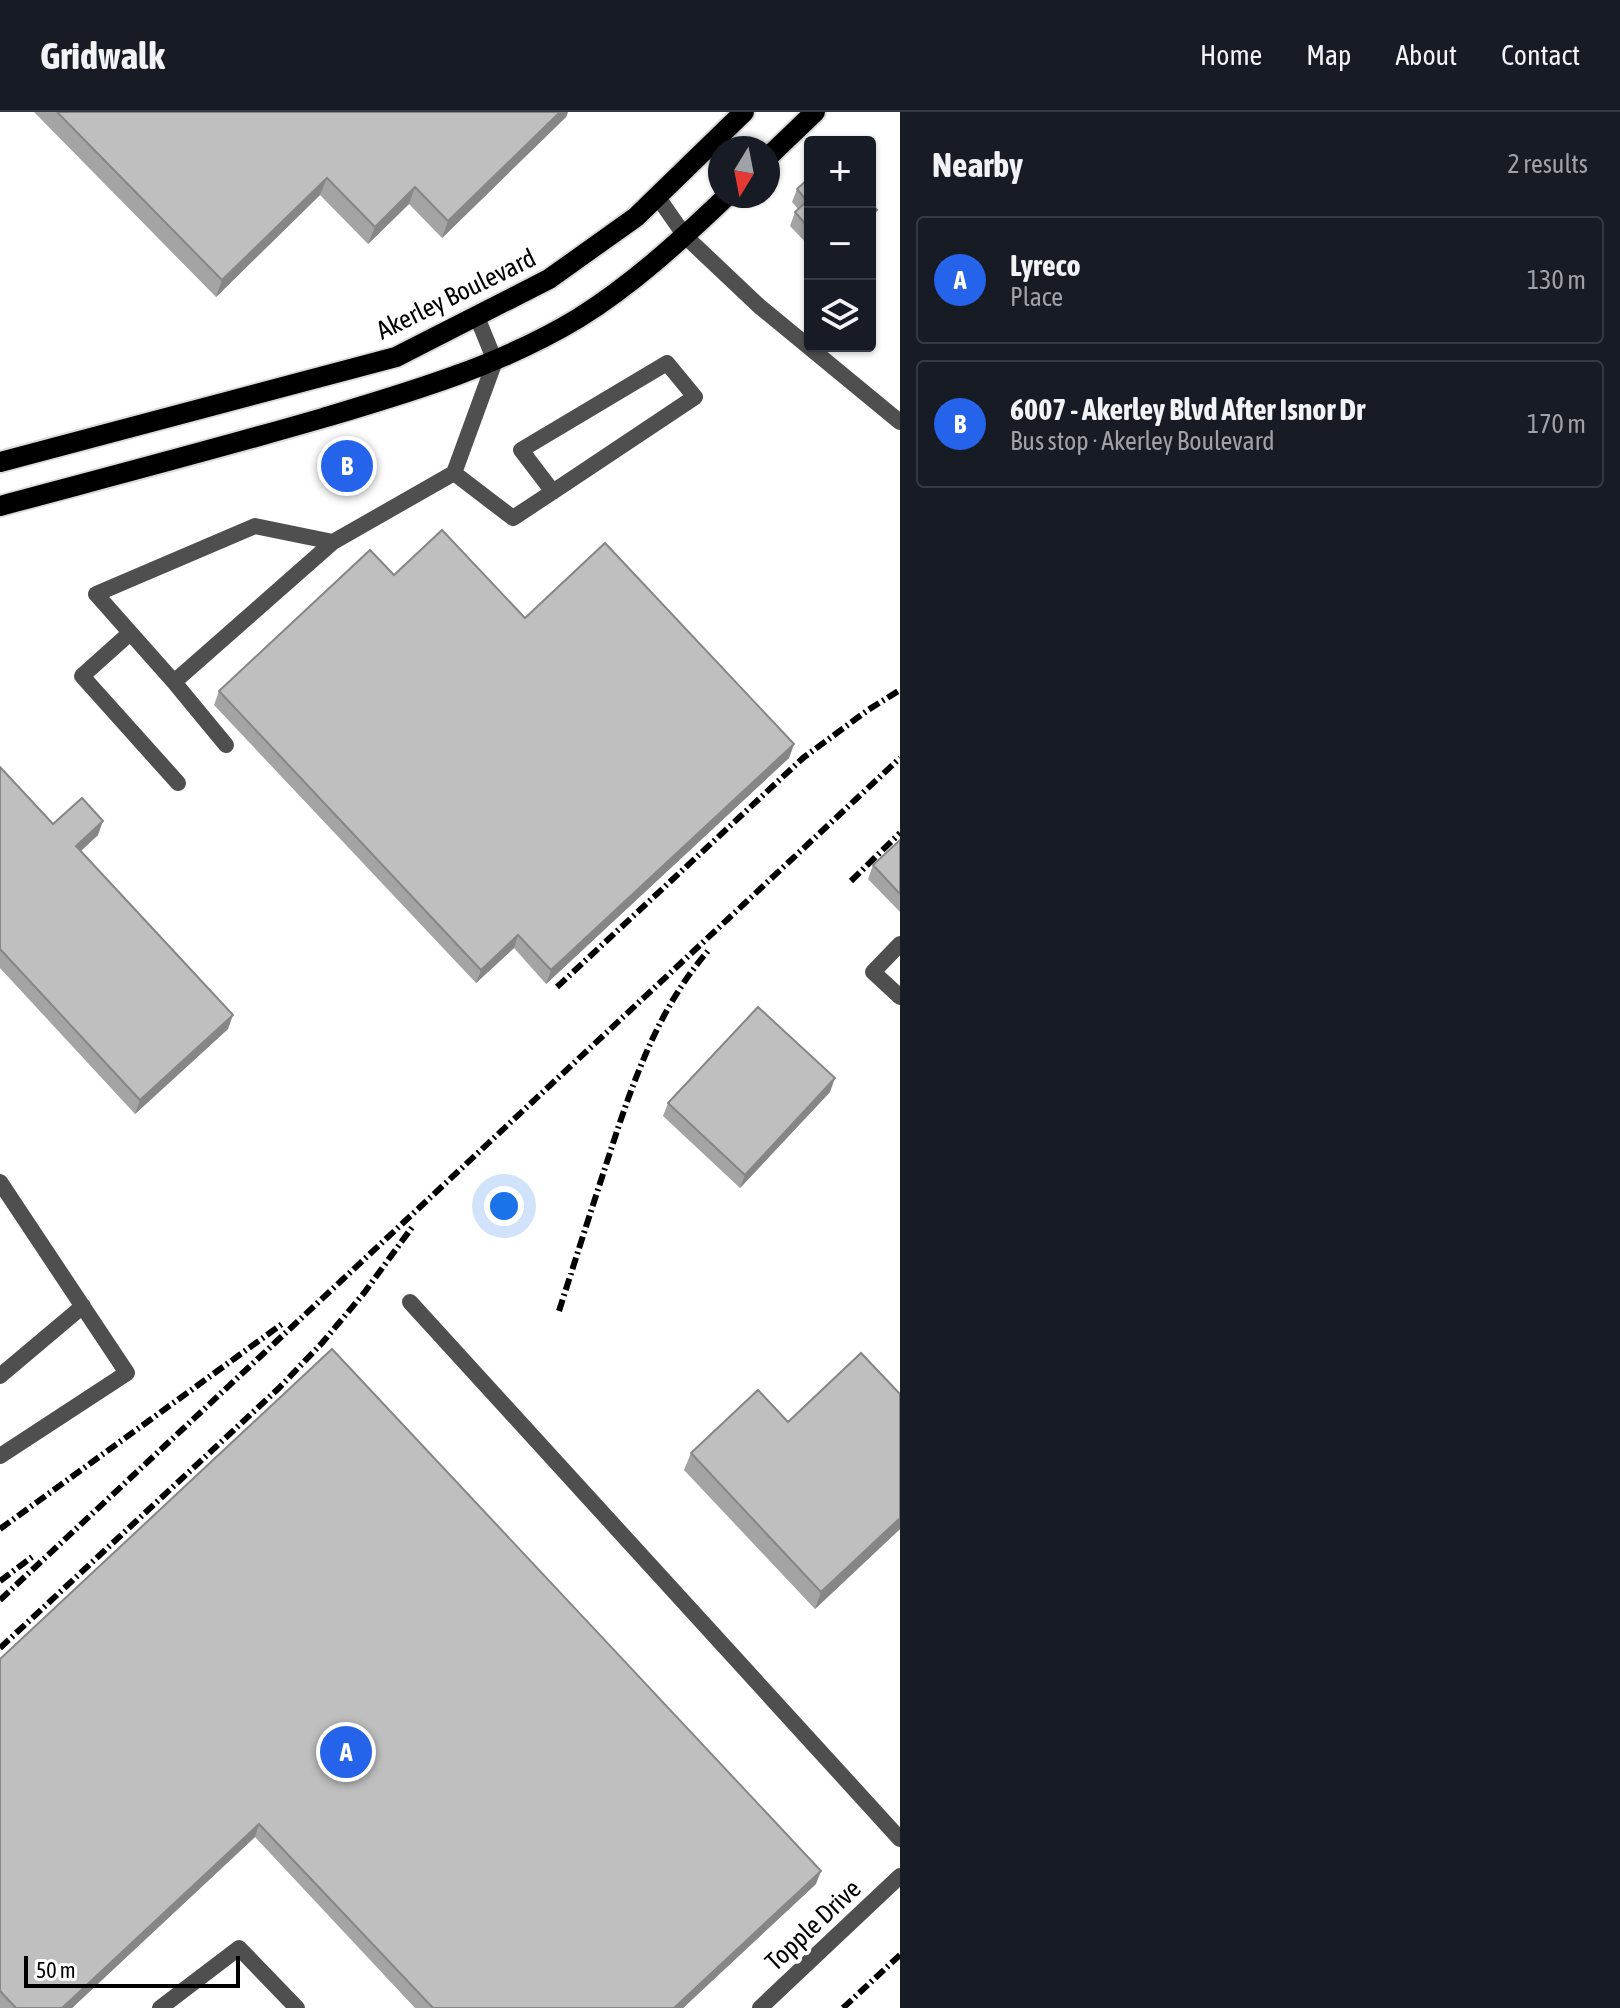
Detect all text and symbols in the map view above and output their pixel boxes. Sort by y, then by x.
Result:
text: Gridwalk [40,34,165,77]
text: Home [1200,39,1262,71]
text: Map [1306,39,1351,71]
text: About [1395,39,1457,71]
text: Contact [1501,39,1580,71]
north arrow [708,136,780,208]
map controls [804,136,876,352]
button: + [804,136,876,208]
text: Nearby [932,145,1023,184]
text: 2 results [1507,149,1588,179]
button: − [804,208,876,280]
street label: Akerley Boulevard [371,243,541,345]
text: Lyreco [1010,248,1081,282]
text: A [954,265,966,295]
text: 130 m [1527,265,1586,295]
button: layers [804,280,876,352]
text: Place [1010,282,1063,312]
text: 6007 - Akerley Blvd After Isnor Dr [1010,392,1365,426]
text: B [954,409,966,439]
text: 170 m [1527,409,1586,439]
text: Bus stop · Akerley Boulevard [1010,426,1275,456]
pin: B [321,436,373,496]
your location [484,1186,524,1226]
pin: A [320,1722,372,1782]
street label: Topple Drive [759,1873,867,1977]
scale bar [24,1952,240,1988]
text: 50 m [36,1957,76,1983]

